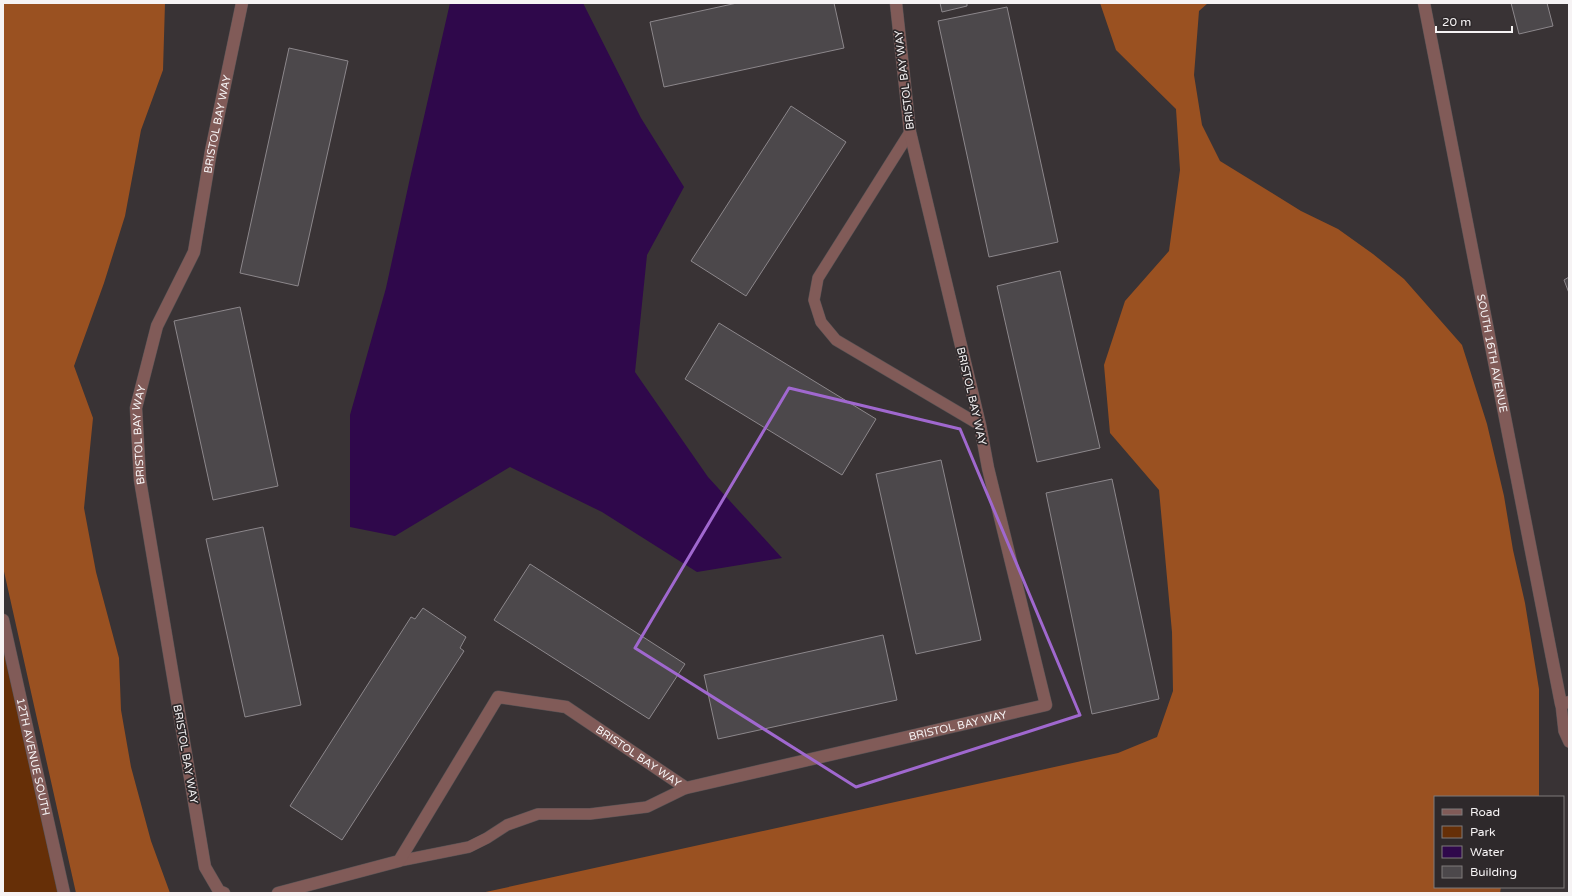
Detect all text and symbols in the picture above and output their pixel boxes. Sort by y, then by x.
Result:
scale bar [1436,8,1512,34]
text: 20 m [1442,15,1471,29]
street label: BRISTOL BAY WAY [892,29,917,130]
street label: BRISTOL BAY WAY [201,74,234,175]
street label: SOUTH 16TH AVENUE [1474,293,1510,414]
street label: BRISTOL BAY WAY [954,346,989,446]
street label: BRISTOL BAY WAY [130,384,149,486]
street label: 12TH AVENUE SOUTH [14,697,53,817]
street label: BRISTOL BAY WAY [170,704,201,805]
street label: BRISTOL BAY WAY [907,708,1008,743]
street label: BRISTOL BAY WAY [593,723,684,790]
legend [1434,796,1564,888]
text: Road [1470,805,1500,819]
text: Park [1470,825,1496,839]
text: Water [1470,845,1505,859]
text: Building [1470,865,1517,879]

